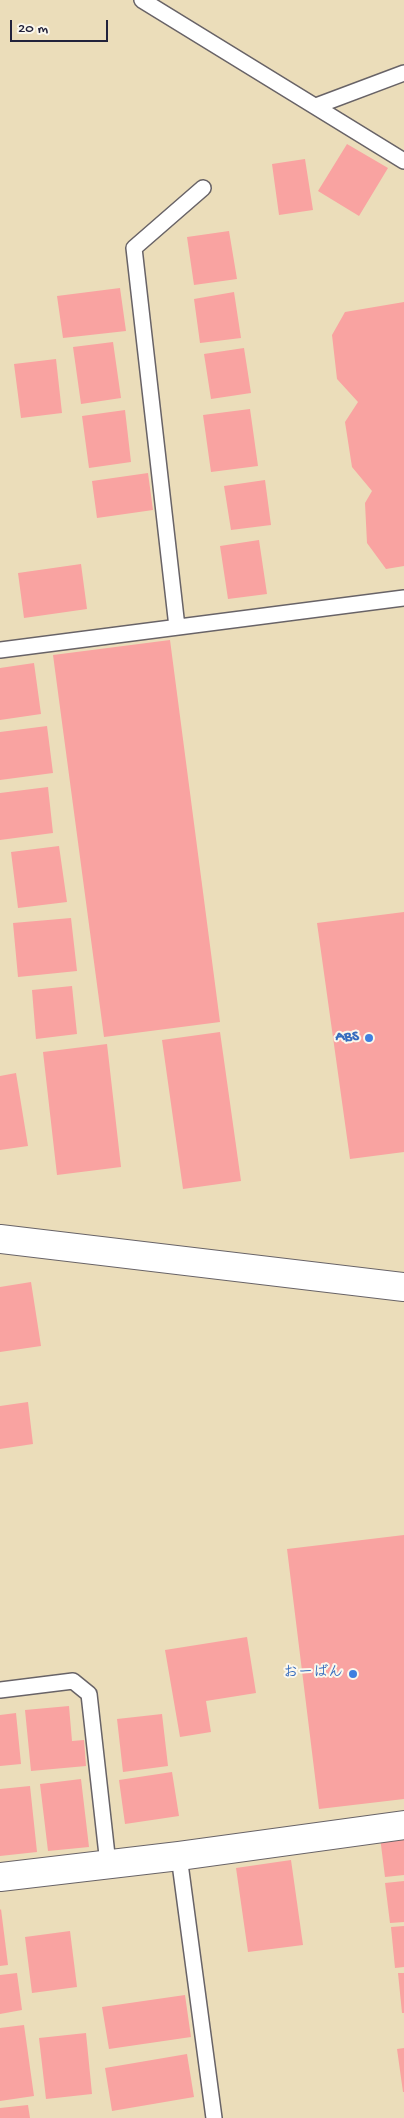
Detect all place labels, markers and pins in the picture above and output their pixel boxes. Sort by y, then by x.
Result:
place label: ABS [336,1029,359,1047]
marker: ABS [363,1032,375,1044]
place label: おーばん [283,1665,343,1683]
marker: おーばん [347,1668,359,1680]

